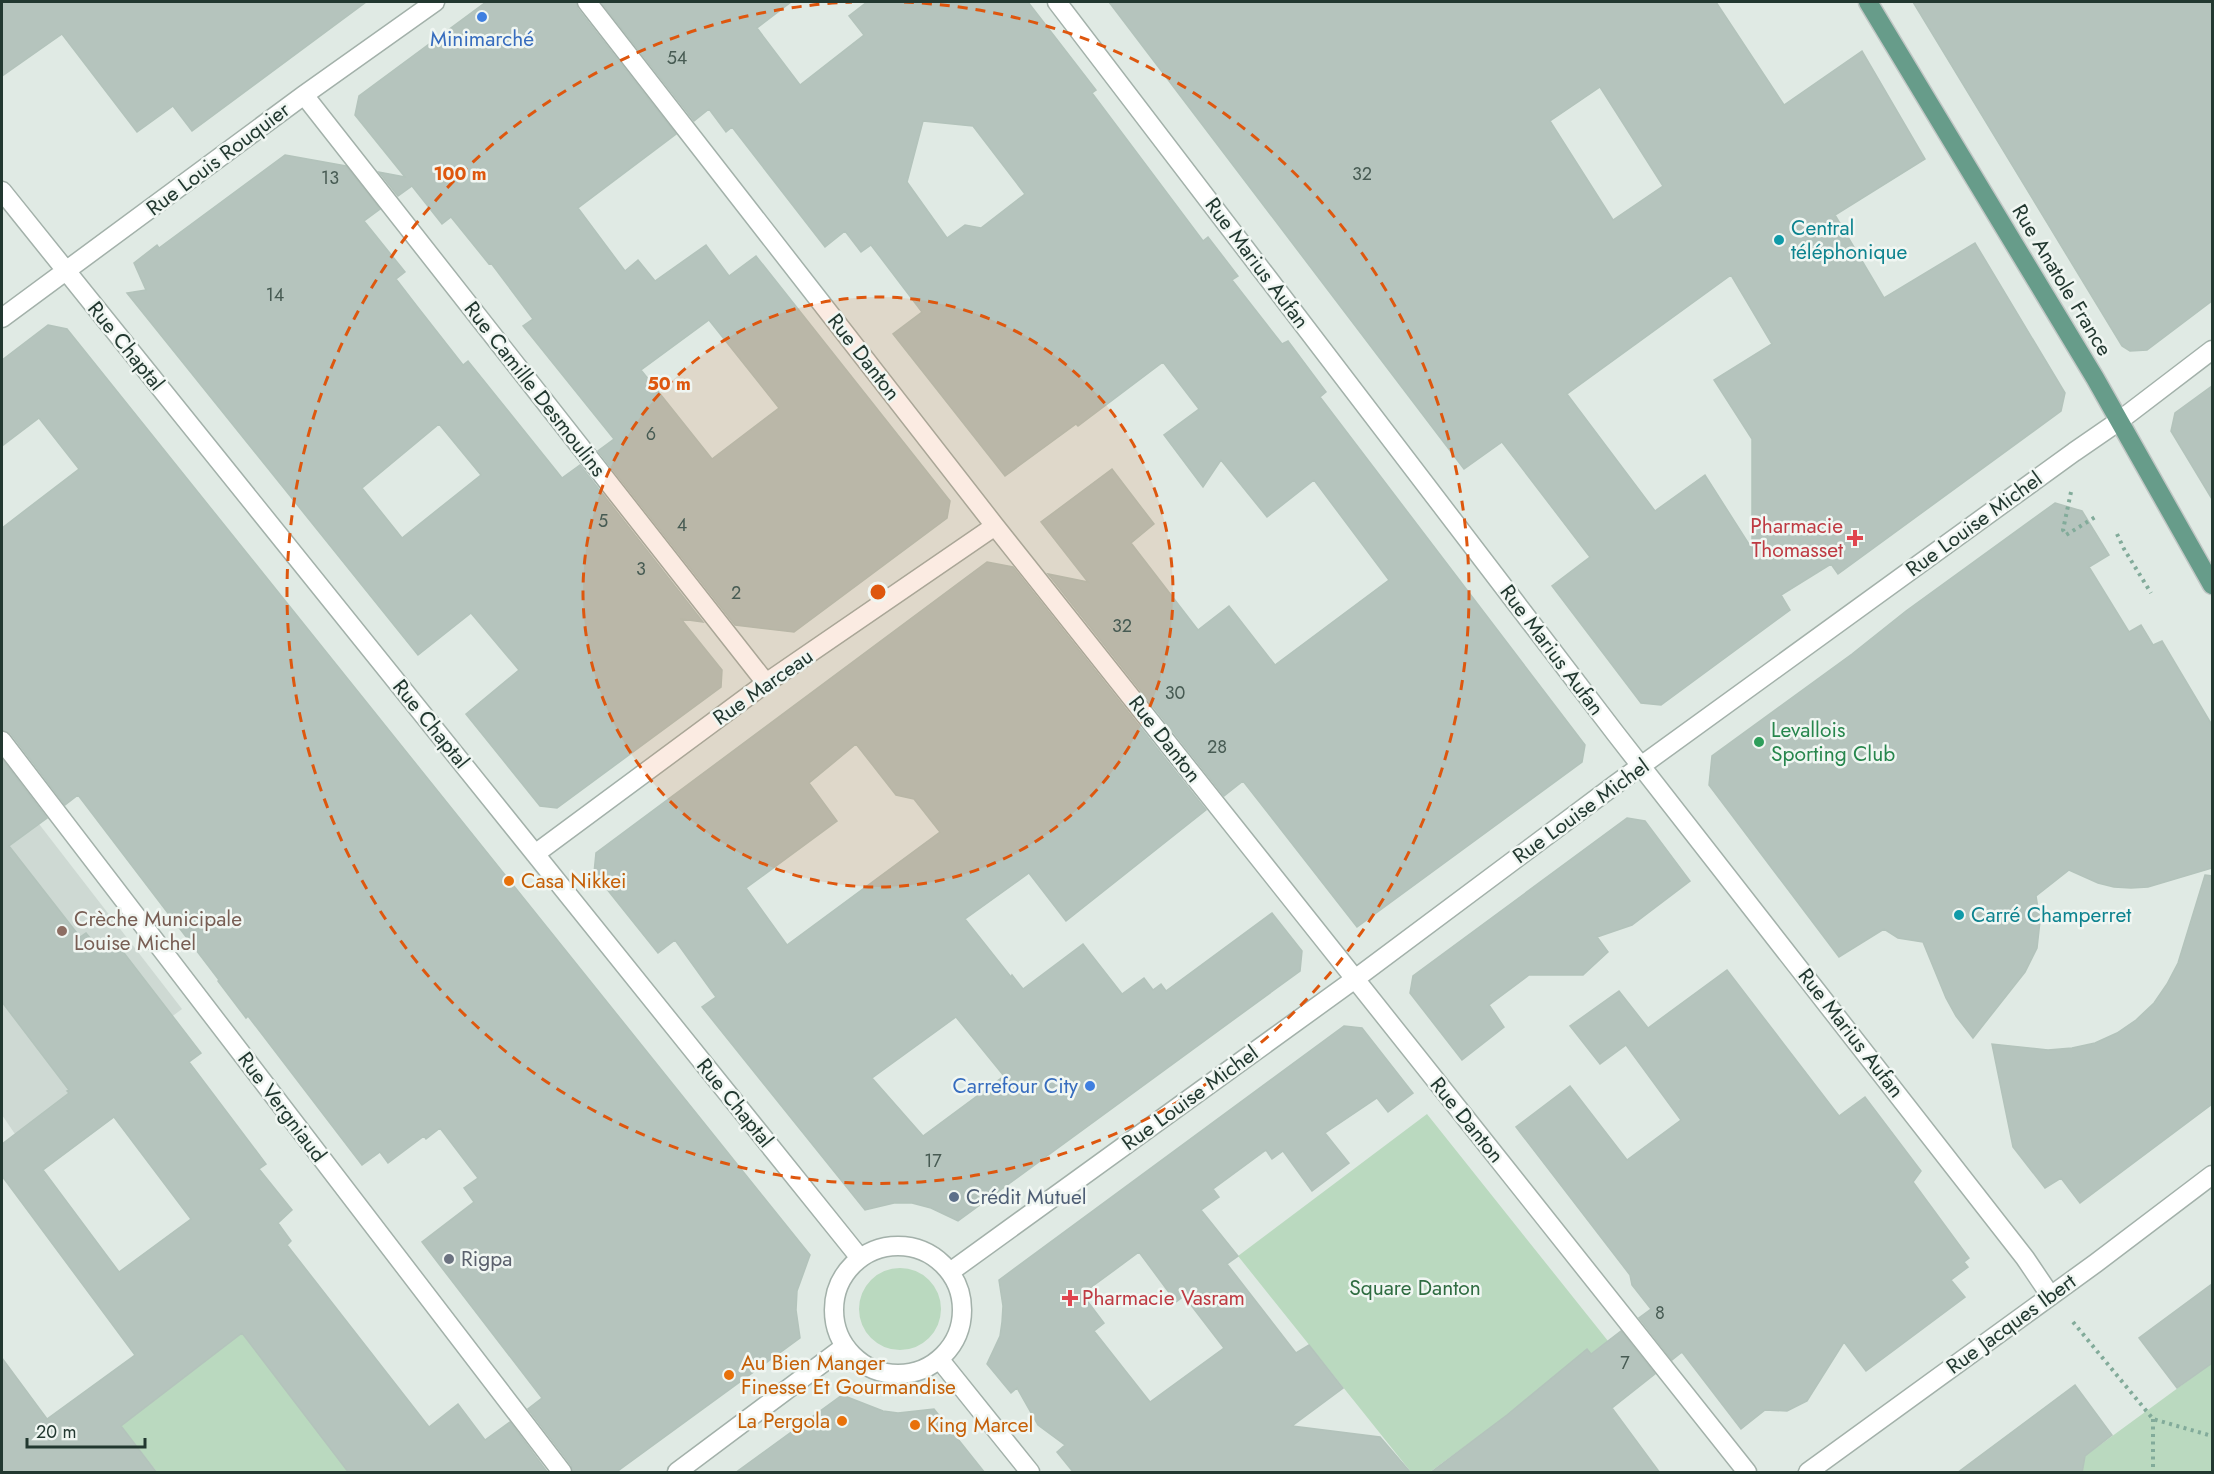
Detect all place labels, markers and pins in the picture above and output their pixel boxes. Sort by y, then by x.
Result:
marker: Minimarché [475,10,489,24]
place label: Minimarché [430,24,534,54]
place label: Central téléphonique [1791,213,1907,267]
marker: Central téléphonique [1772,233,1786,247]
place label: Pharmacie Thomasset [1750,511,1843,565]
marker: Pharmacie Thomasset [1848,531,1862,545]
centre of rings [868,582,888,602]
place label: Levallois Sporting Club [1771,715,1895,769]
marker: Levallois Sporting Club [1752,735,1766,749]
place label: Casa Nikkei [521,866,627,896]
marker: Casa Nikkei [502,874,516,888]
place label: Carré Champerret [1971,900,2131,930]
place label: Crèche Municipale Louise Michel [74,904,242,958]
marker: Carré Champerret [1952,908,1966,922]
marker: Crèche Municipale Louise Michel [55,924,69,938]
place label: Carrefour City [952,1071,1079,1101]
marker: Carrefour City [1083,1079,1097,1093]
place label: Crédit Mutuel [966,1182,1087,1212]
marker: Crédit Mutuel [947,1190,961,1204]
place label: Rigpa [461,1244,512,1274]
marker: Rigpa [442,1252,456,1266]
place label: Pharmacie Vasram [1082,1283,1245,1313]
marker: Pharmacie Vasram [1063,1291,1077,1305]
place label: Au Bien Manger Finesse Et Gourmandise [741,1348,956,1402]
marker: Au Bien Manger Finesse Et Gourmandise [722,1368,736,1382]
place label: La Pergola [737,1406,830,1436]
place label: King Marcel [927,1410,1033,1440]
marker: La Pergola [835,1414,849,1428]
marker: King Marcel [908,1418,922,1432]

